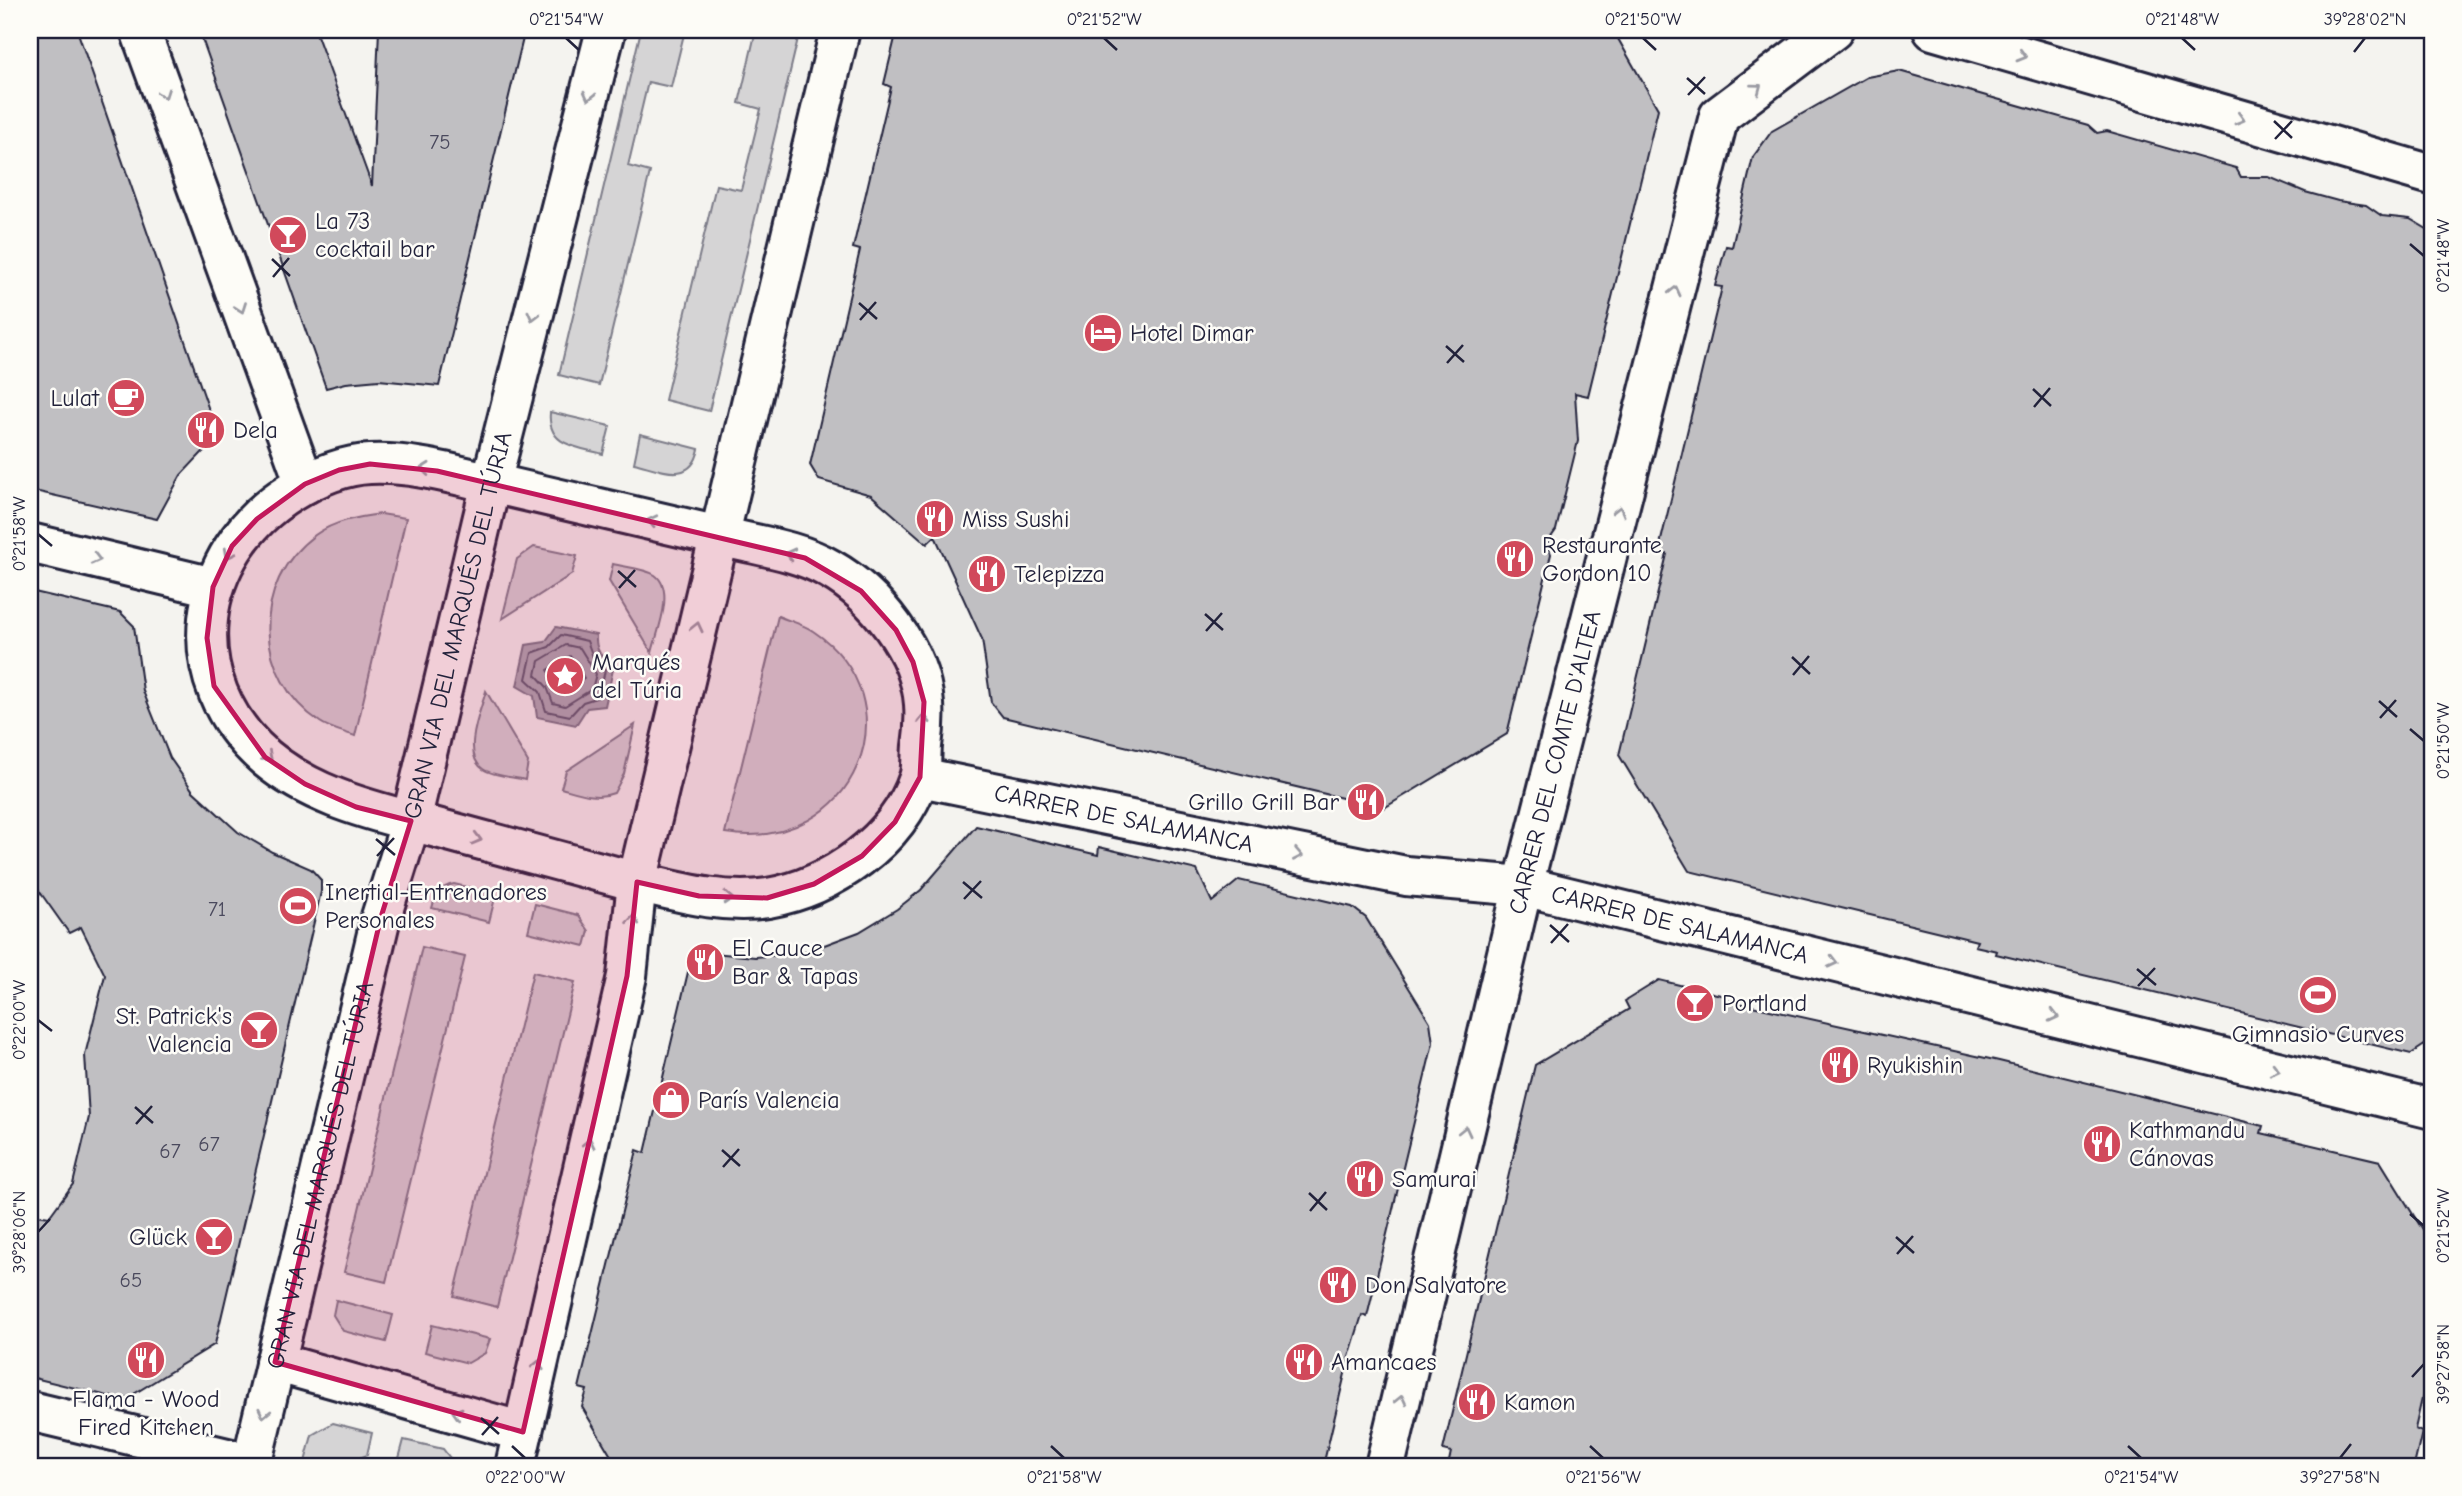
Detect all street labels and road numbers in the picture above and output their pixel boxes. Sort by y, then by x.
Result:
street label: GRAN VIA DEL MARQUÉS DEL TÚRIA [398,429,518,822]
street label: CARRER DEL COMTE D'ALTEA [1503,607,1607,917]
street label: CARRER DE SALAMANCA [992,779,1256,859]
street label: CARRER DE SALAMANCA [1549,880,1811,970]
street label: GRAN VIA DEL MARQUÉS DEL TÚRIA [260,978,379,1372]

